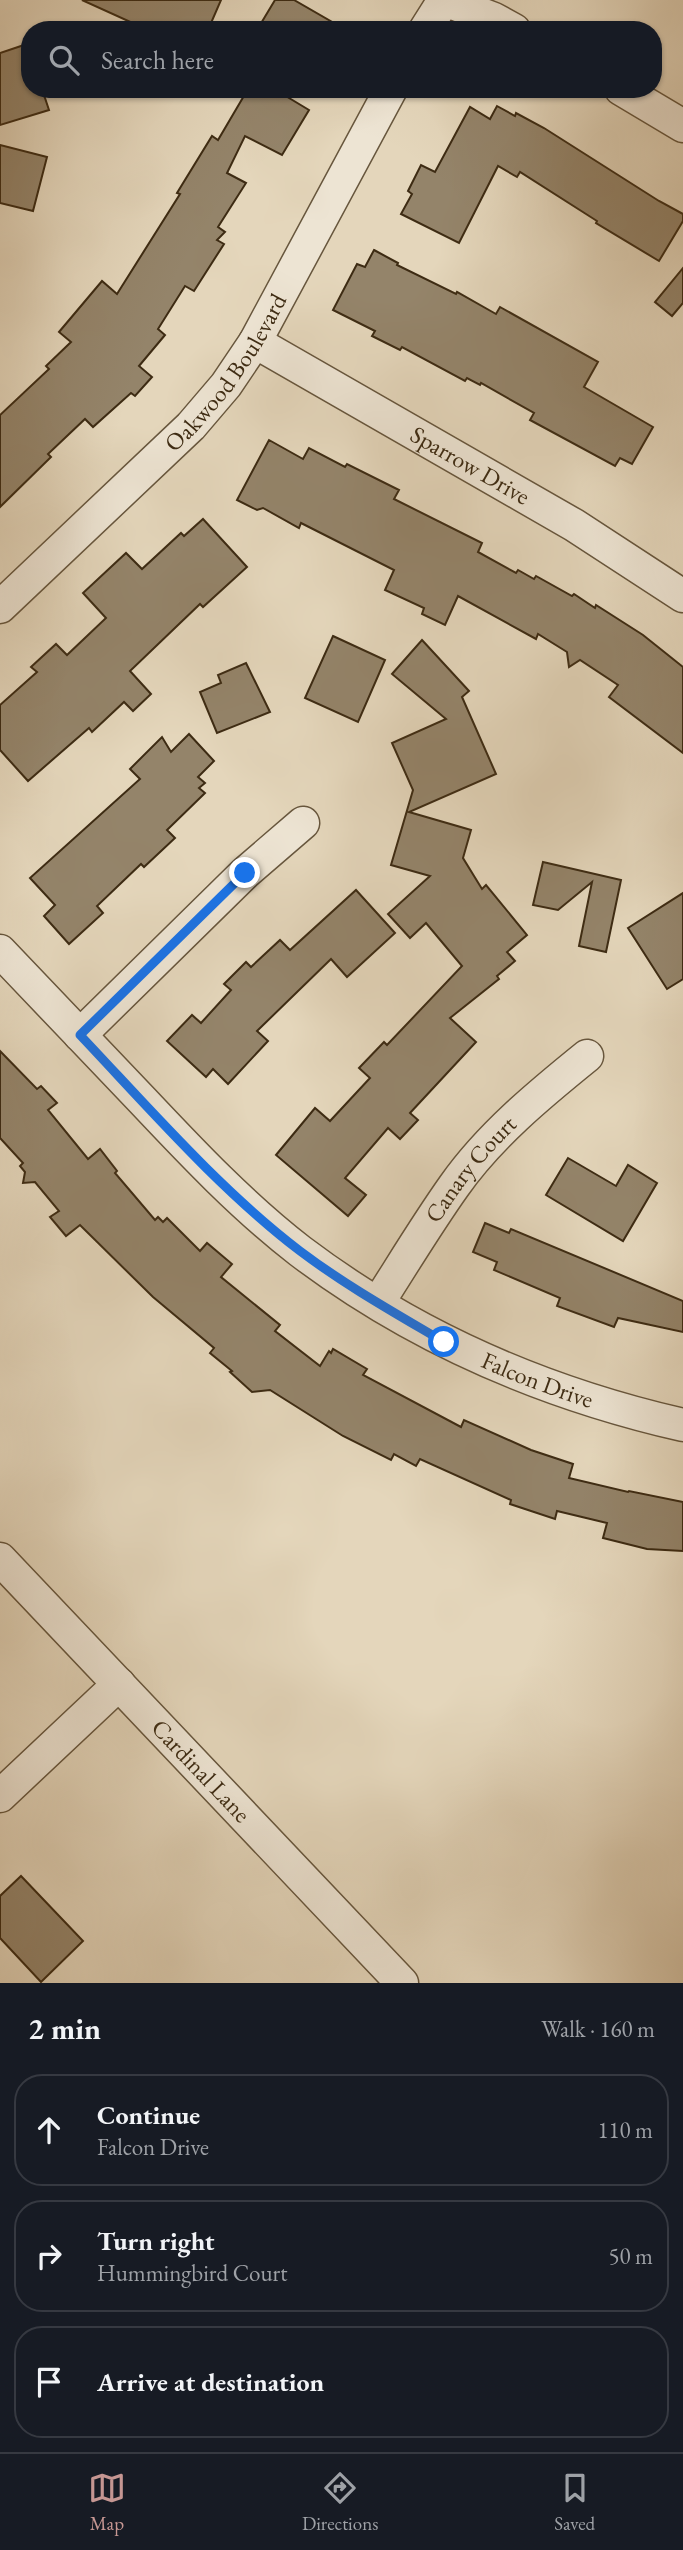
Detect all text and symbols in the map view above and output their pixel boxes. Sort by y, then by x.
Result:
search box [21,21,662,98]
icon: search [45,41,83,79]
text: Search here [101,43,214,77]
street label: Oakwood Boulevard [158,287,294,458]
street label: Sparrow Drive [405,418,536,511]
route end [229,857,260,888]
street label: Canary Court [417,1108,523,1228]
route start [428,1326,459,1357]
street label: Falcon Drive [477,1344,597,1415]
street label: Cardinal Lane [145,1712,258,1829]
text: 2 min [28,2009,101,2048]
text: Walk · 160 m [541,2014,655,2044]
text: Continue [97,2098,200,2132]
icon: ahead [30,2111,68,2149]
text: 110 m [597,2115,653,2145]
text: Falcon Drive [97,2132,209,2162]
text: Turn right [97,2224,215,2258]
icon: right [30,2237,68,2275]
text: 50 m [608,2241,653,2271]
text: Hummingbird Court [97,2258,287,2288]
icon: arrive [30,2363,68,2401]
text: Arrive at destination [97,2365,324,2399]
tab: Map [88,2469,126,2536]
tab: Directions [302,2469,378,2536]
tab: Saved [554,2469,595,2536]

